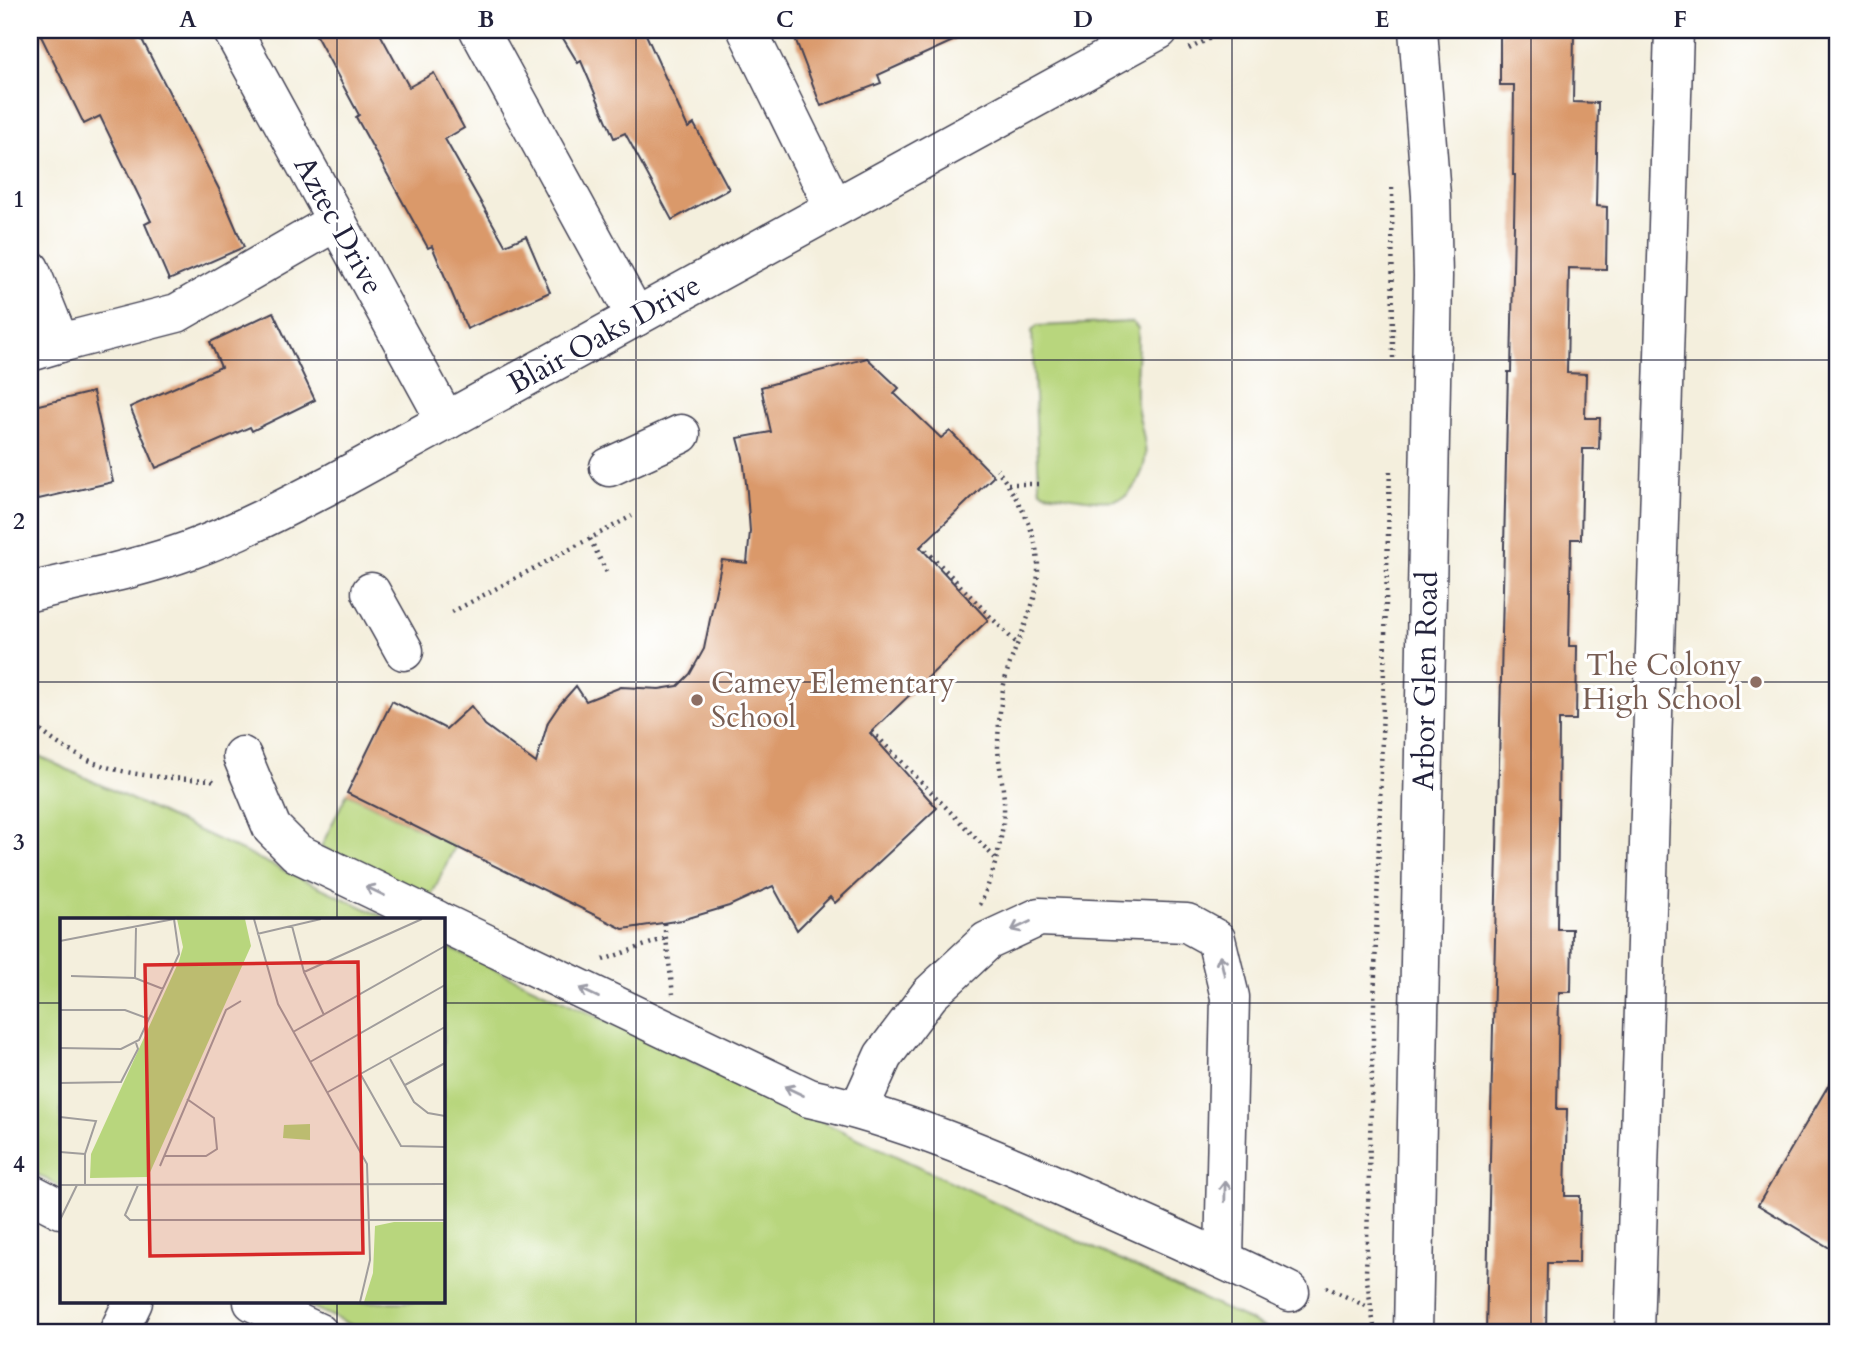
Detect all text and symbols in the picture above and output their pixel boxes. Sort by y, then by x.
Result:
text: A [179,4,197,35]
text: B [478,4,494,35]
text: C [776,4,794,35]
text: D [1073,4,1093,35]
text: E [1375,4,1389,35]
text: F [1673,4,1687,35]
street label: Aztec Drive [284,149,393,302]
text: 1 [13,184,25,215]
street label: Blair Oaks Drive [501,265,708,404]
text: 2 [13,506,25,537]
street label: Arbor Glen Road [1403,571,1448,791]
place label: The Colony High School [1582,645,1742,720]
place label: Camey Elementary School [711,663,955,738]
marker: The Colony High School [1748,674,1764,690]
marker: Camey Elementary School [689,692,705,708]
text: 3 [13,827,25,858]
one-way arrow [365,884,386,897]
inset map [60,918,444,1304]
one-way arrow [1011,920,1032,933]
one-way arrow [1215,954,1228,977]
one-way arrow [579,985,600,999]
one-way arrow [784,1083,805,1097]
text: 4 [13,1149,25,1180]
one-way arrow [1219,1180,1232,1203]

